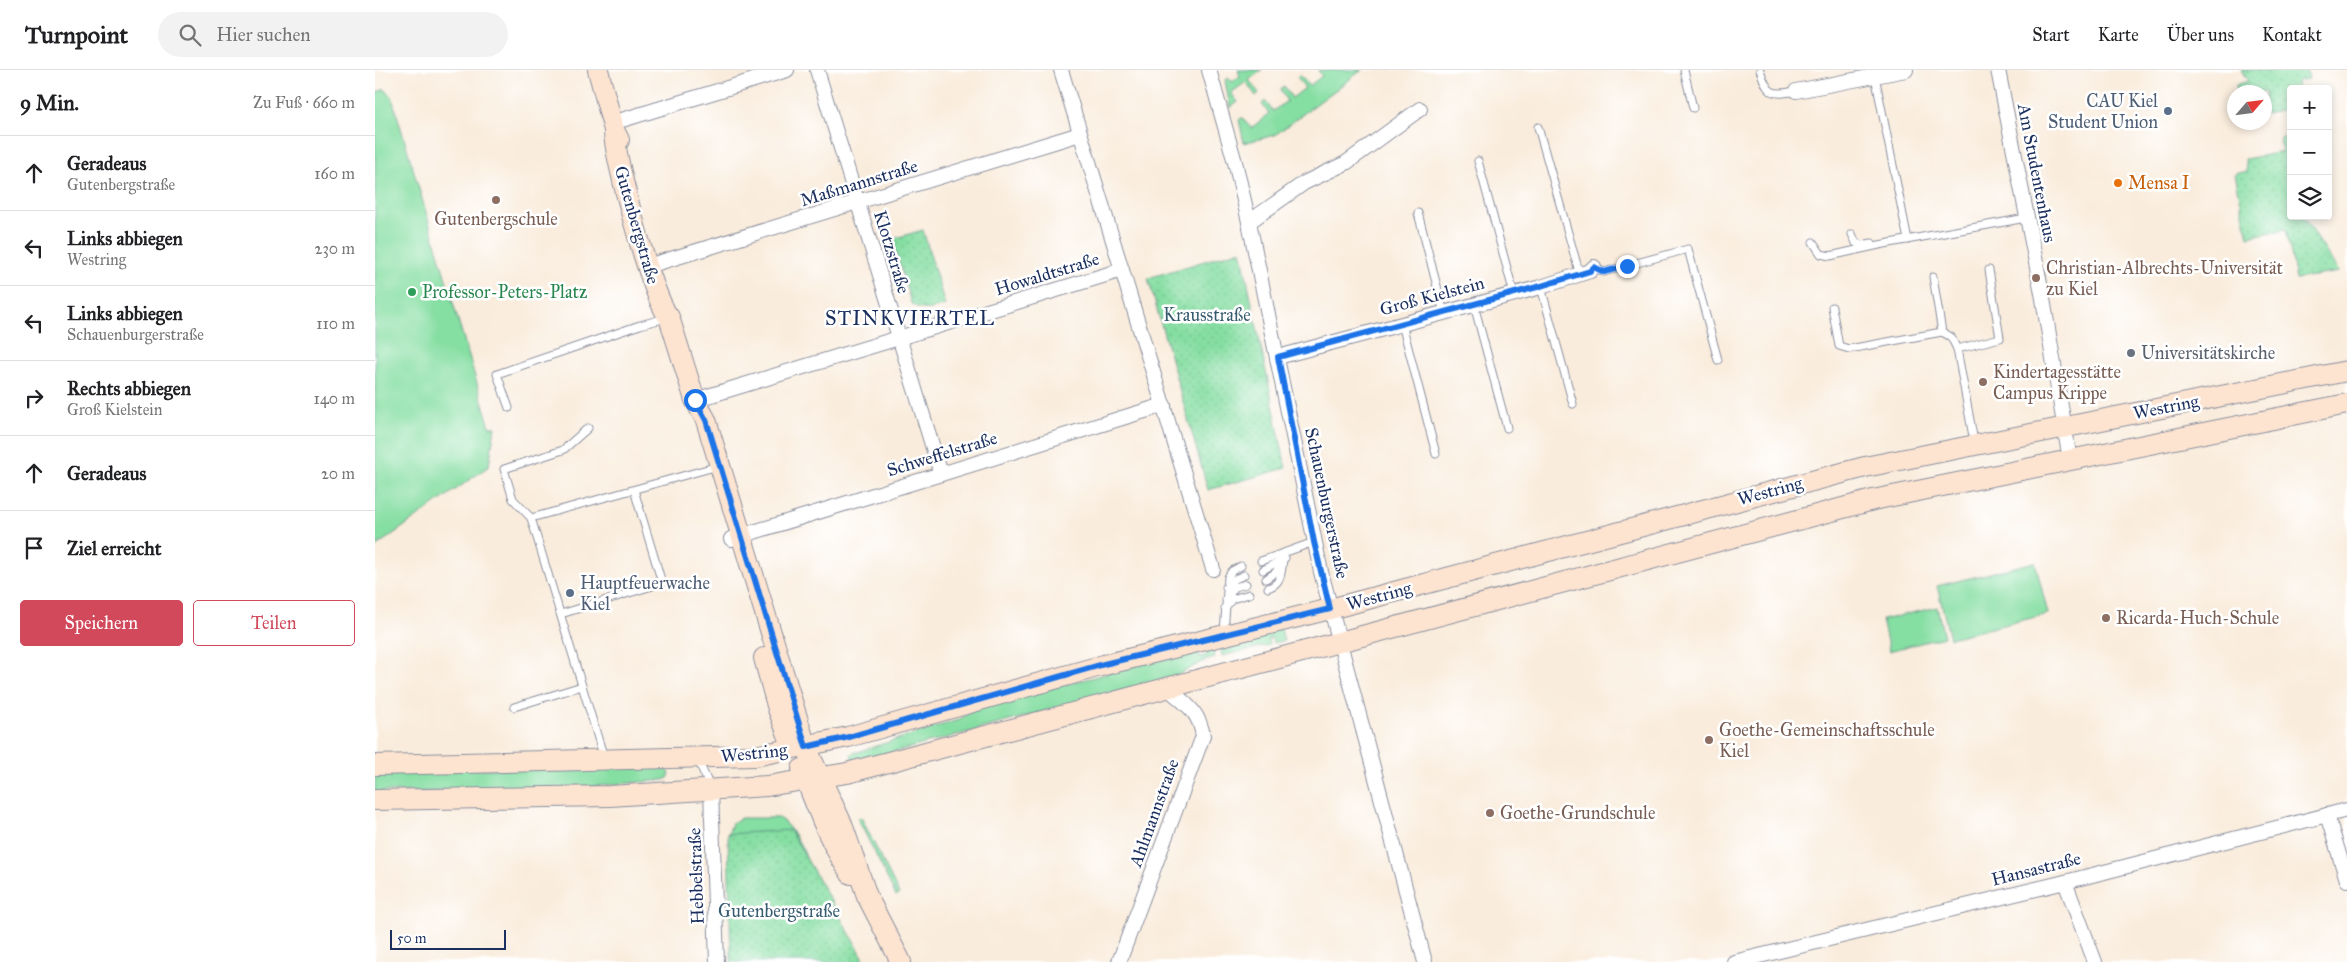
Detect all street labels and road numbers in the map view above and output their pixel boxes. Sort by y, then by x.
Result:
street label: Am Studentenhaus [2013,101,2061,244]
street label: Maßmannstraße [798,155,920,211]
street label: Gutenbergstraße [609,163,664,287]
street label: Klotzstraße [869,208,915,296]
street label: Howaldtstraße [992,248,1102,300]
street label: Groß Kielstein [1377,271,1487,321]
street label: Westring [2131,390,2202,425]
street label: Schauenburgerstraße [1299,425,1354,581]
street label: Schweffelstraße [884,427,1000,481]
street label: Westring [1735,472,1806,511]
street label: Westring [1344,577,1415,616]
street label: Westring [720,739,789,768]
street label: Ahlmannstraße [1124,756,1184,871]
street label: Hebbelstraße [683,827,709,925]
street label: Hansastraße [1989,847,2083,891]

